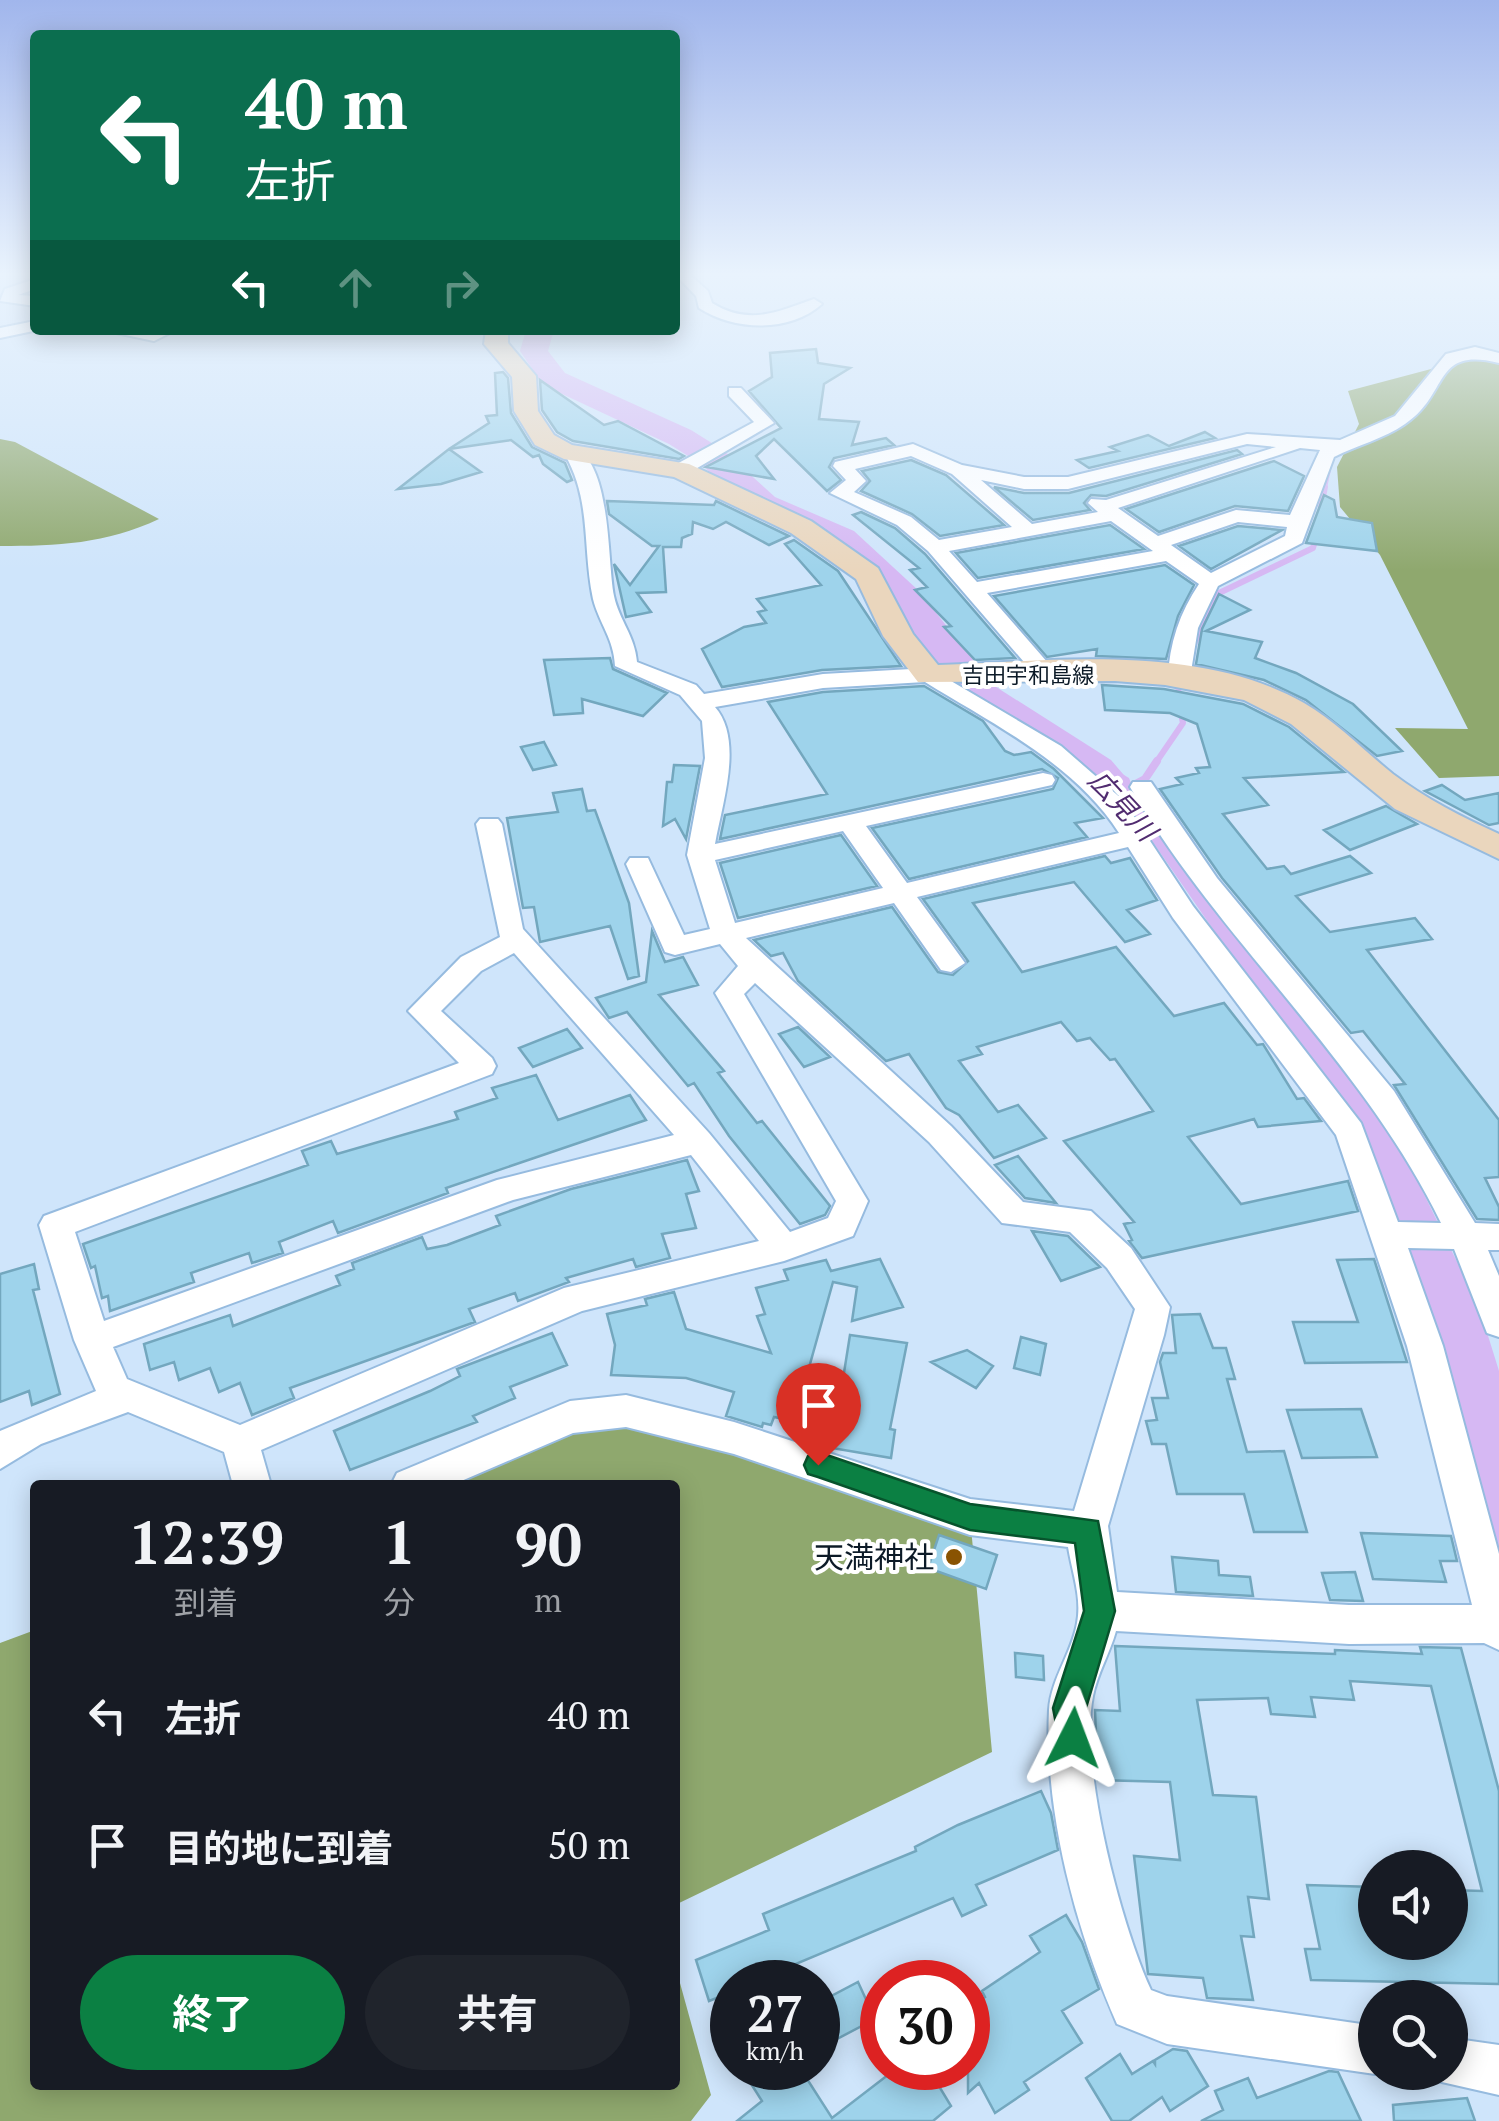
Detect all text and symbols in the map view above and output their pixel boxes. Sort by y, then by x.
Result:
text: 40 m [245,56,408,149]
icon: left [80,70,210,200]
text: 左折 [245,150,335,210]
icon: left [223,260,278,315]
icon: ahead [328,260,383,315]
icon: right [433,260,488,315]
street label: 吉田宇和島線 [962,660,1094,689]
water label: 広見川 [1081,762,1167,851]
pin [776,1363,861,1466]
icon: arrive [791,1378,846,1433]
text: 12:39 [128,1502,284,1581]
text: 1 [382,1502,416,1581]
text: 90 [514,1504,582,1583]
place label: 天満神社 [814,1537,934,1577]
marker: 天満神社 [943,1546,965,1568]
text: m [534,1579,562,1621]
text: 到着 [174,1581,238,1623]
text: 分 [383,1581,415,1623]
position arrow [1021,1686,1125,1790]
icon: left [80,1688,135,1743]
text: 40 m [547,1690,630,1740]
text: 左折 [165,1693,241,1743]
icon: arrive [80,1818,135,1873]
text: 50 m [547,1820,630,1870]
text: 目的地に到着 [165,1823,393,1873]
map controls [1358,1850,1468,2090]
button: sound [1358,1850,1468,1960]
button: 終了 [80,1955,345,2070]
button: 共有 [365,1955,630,2070]
speed limit sign: 30 [860,1960,990,2090]
text: 27 [747,1980,803,2046]
button: search [1358,1980,1468,2090]
text: km/h [746,2034,804,2067]

